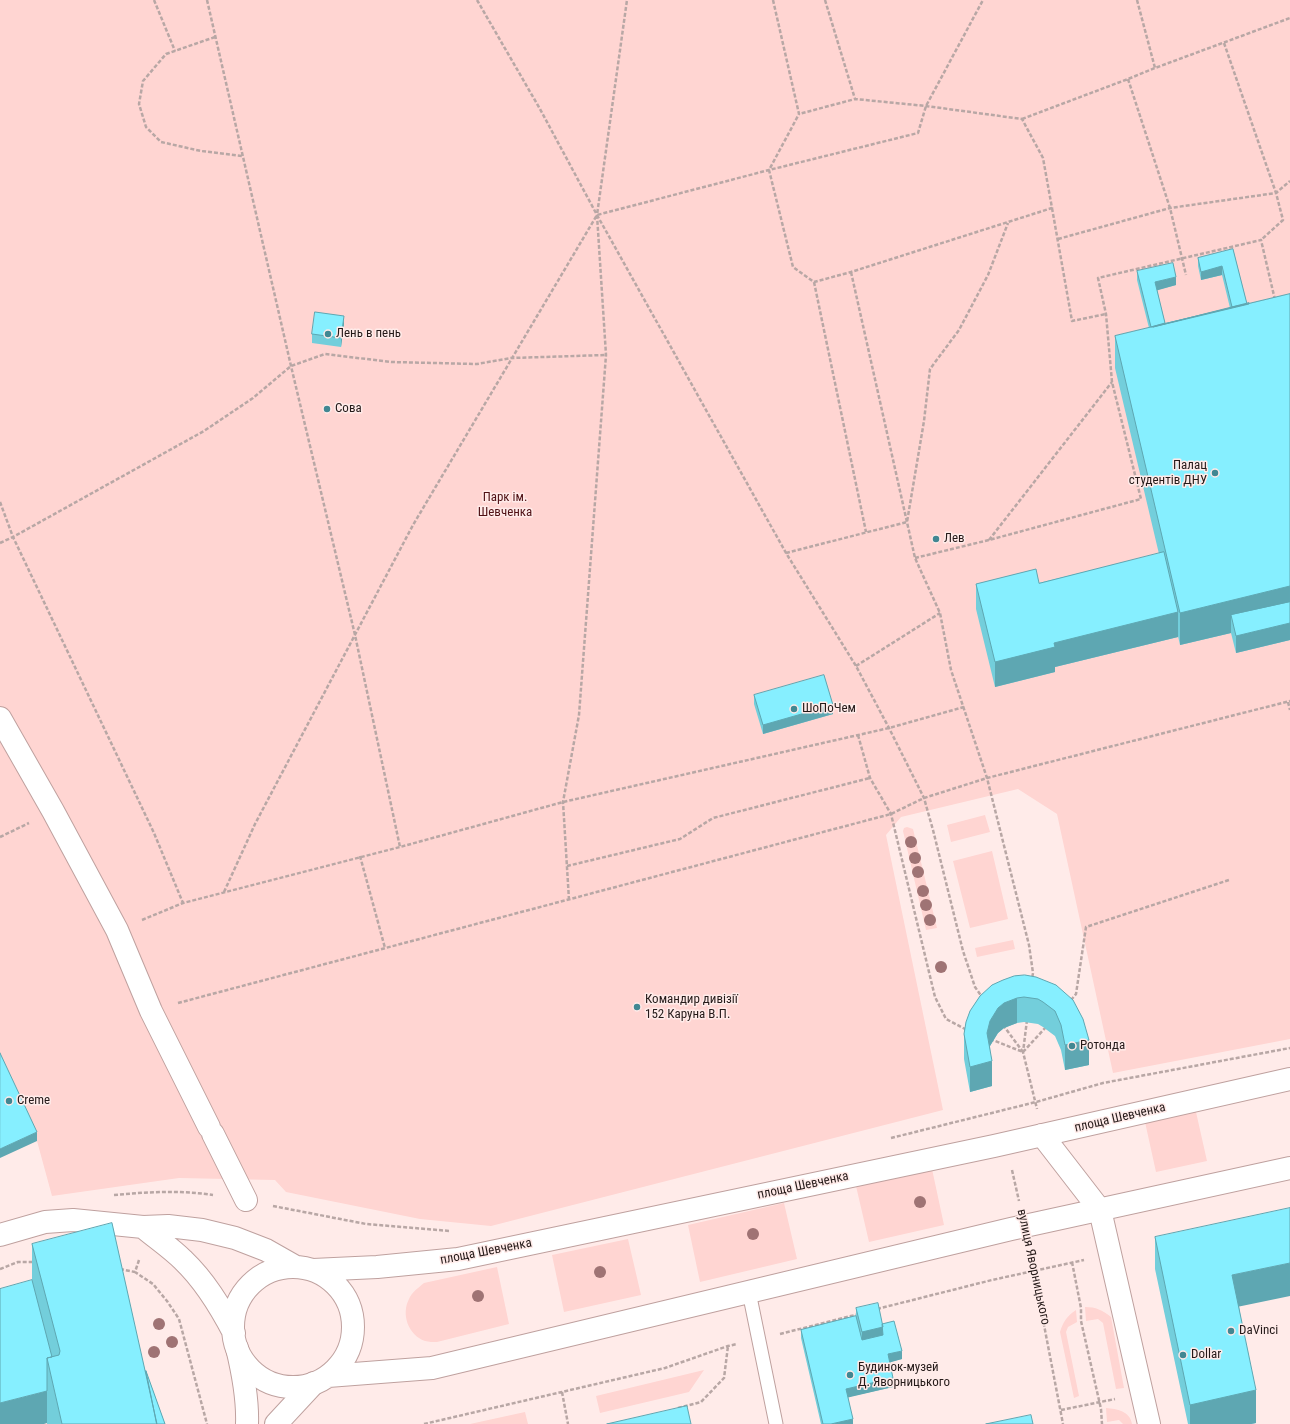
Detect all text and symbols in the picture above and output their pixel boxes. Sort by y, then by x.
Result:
place label: Лень в пень [336,326,401,342]
marker: Лень в пень [323,329,333,339]
place label: Сова [335,401,362,417]
marker: Сова [322,404,332,414]
place label: Палац студентів ДНУ [1129,458,1207,489]
marker: Палац студентів ДНУ [1210,468,1220,478]
park label: Парк iм. Шевченка [478,490,532,521]
place label: Лев [944,531,965,547]
marker: Лев [931,534,941,544]
place label: ШоПоЧем [802,701,856,717]
marker: ШоПоЧем [789,704,799,714]
place label: Командир дивізії 152 Каруна В.П. [645,992,738,1023]
marker: Командир дивізії 152 Каруна В.П. [632,1002,642,1012]
place label: Ротонда [1080,1038,1125,1054]
marker: Ротонда [1067,1041,1077,1051]
place label: Creme [17,1093,50,1109]
marker: Creme [4,1096,14,1106]
street label: площа Шевченка [1073,1100,1167,1136]
street label: площа Шевченка [756,1169,850,1203]
street label: вулиця Яворницького [1013,1208,1053,1326]
street label: площа Шевченка [439,1235,533,1269]
place label: DaVinci [1239,1323,1278,1339]
marker: DaVinci [1226,1326,1236,1336]
place label: Dollar [1191,1347,1221,1363]
marker: Dollar [1178,1350,1188,1360]
place label: Будинок-музей Д. Яворницького [858,1360,950,1391]
marker: Будинок-музей Д. Яворницького [845,1370,855,1380]

